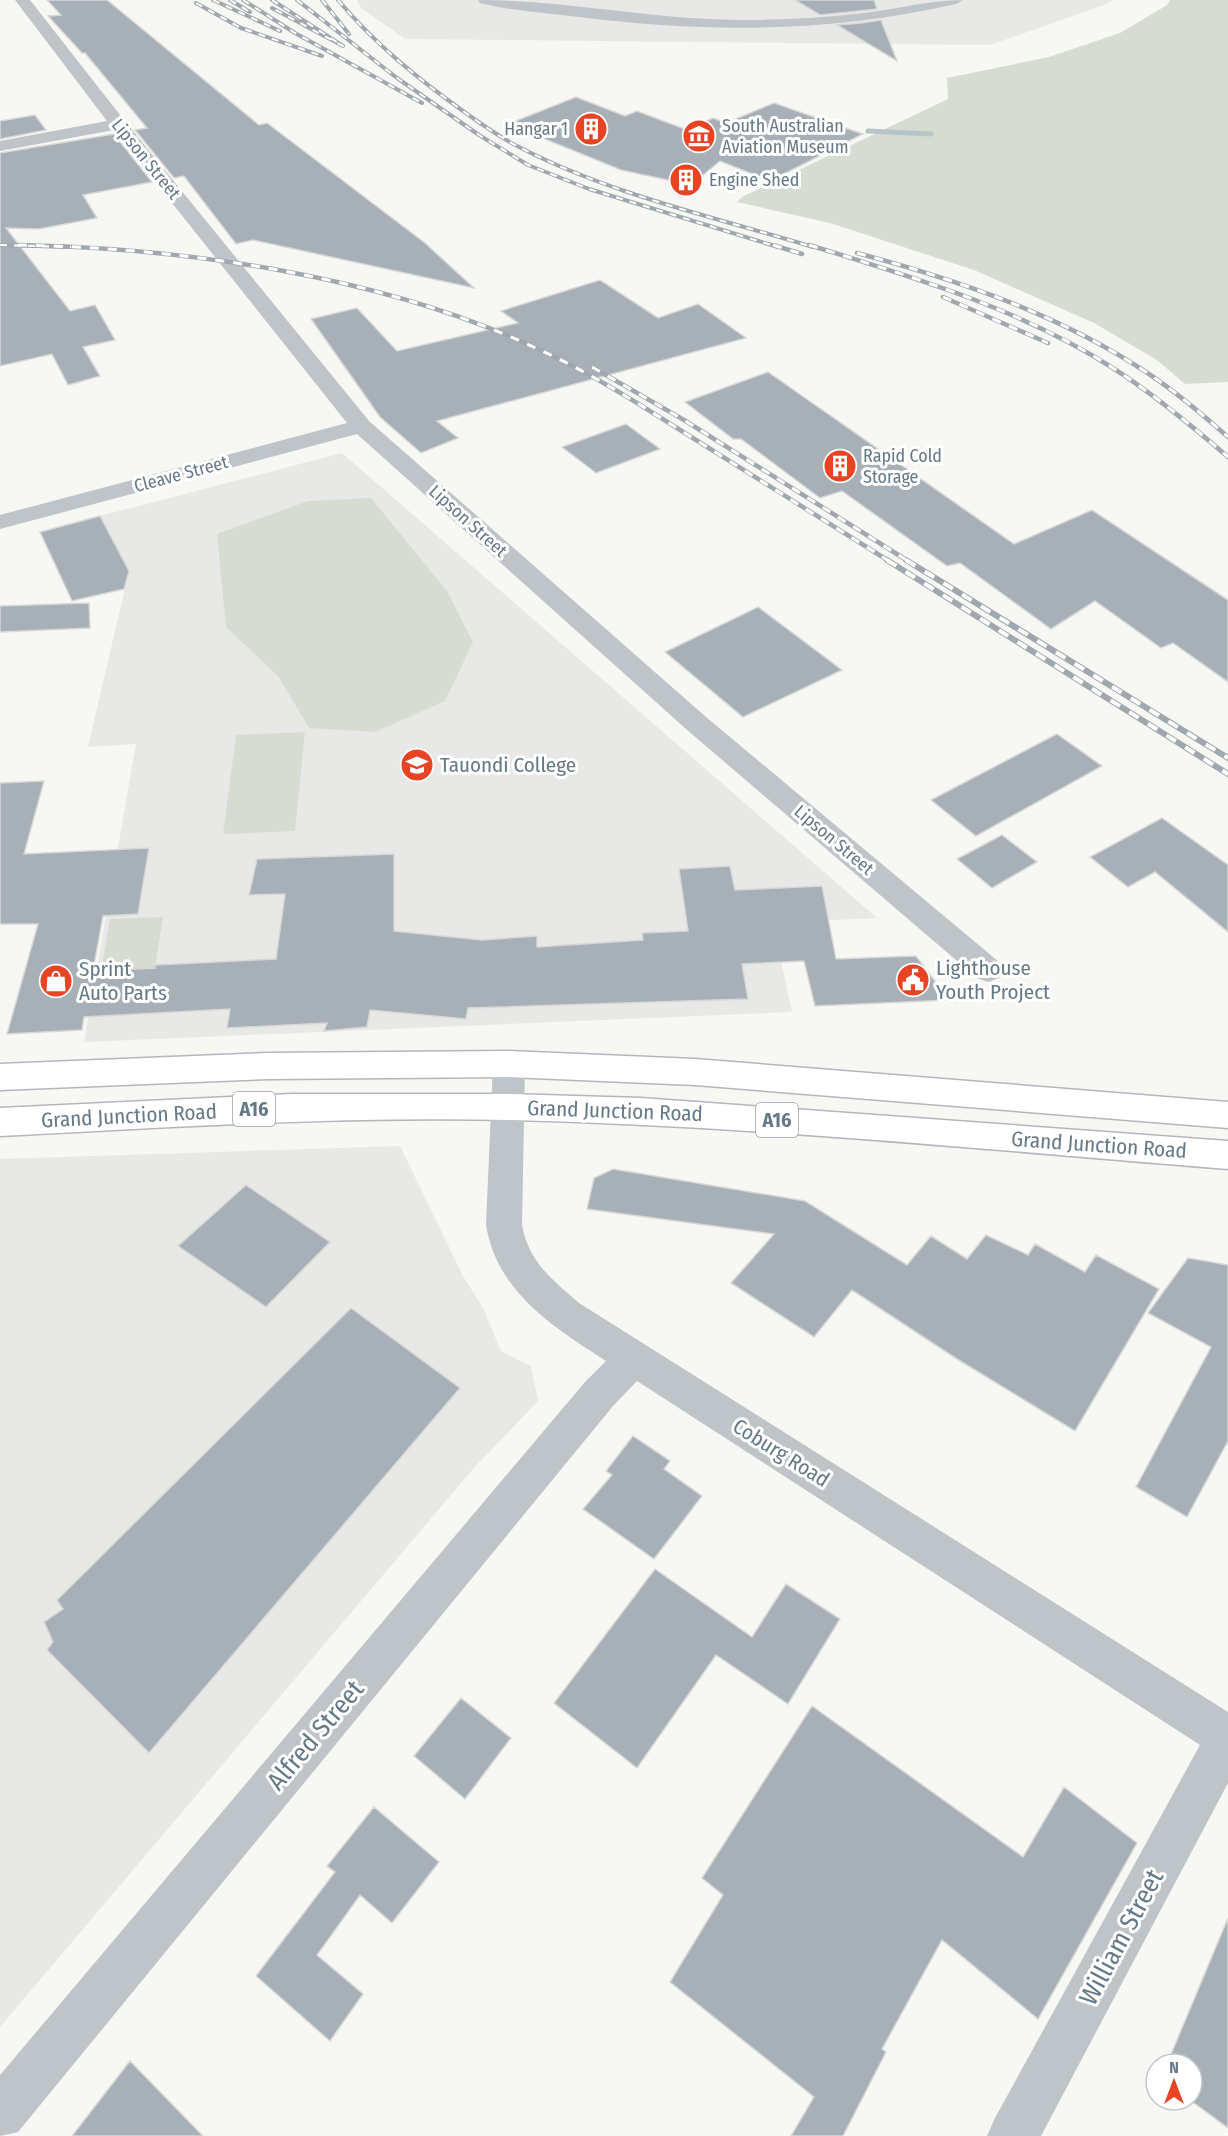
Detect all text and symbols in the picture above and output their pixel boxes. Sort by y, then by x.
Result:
building icon: Hangar 1 [573,111,609,147]
street label: Lipson Street [107,114,185,204]
place label: South Australian Aviation Museum [722,115,849,158]
place label: Hangar 1 [504,118,568,140]
museum icon: South Australian Aviation Museum [681,118,717,154]
building icon: Engine Shed [668,162,704,198]
place label: Engine Shed [709,169,799,191]
place label: Rapid Cold Storage [863,445,942,488]
building icon: Rapid Cold Storage [822,448,858,484]
street label: Cleave Street [132,451,230,497]
street label: Lipson Street [425,480,512,562]
school or university icon: Tauondi College [399,747,435,783]
place label: Tauondi College [440,752,576,778]
street label: Lipson Street [790,800,878,880]
place label: Lighthouse Youth Project [936,955,1050,1005]
place label: Sprint Auto Parts [79,956,167,1006]
public building icon: Lighthouse Youth Project [895,962,931,998]
shop icon: Sprint Auto Parts [38,963,74,999]
road number: A16 [233,1092,275,1126]
street label: Grand Junction Road [527,1095,703,1127]
street label: Grand Junction Road [41,1098,217,1134]
road number: A16 [756,1103,798,1137]
street label: Grand Junction Road [1010,1126,1188,1164]
street label: Coburg Road [728,1413,834,1493]
street label: Alfred Street [261,1674,371,1796]
street label: William Street [1073,1864,1170,2010]
north arrow [1144,2052,1204,2112]
text: N [1169,2058,1179,2077]

